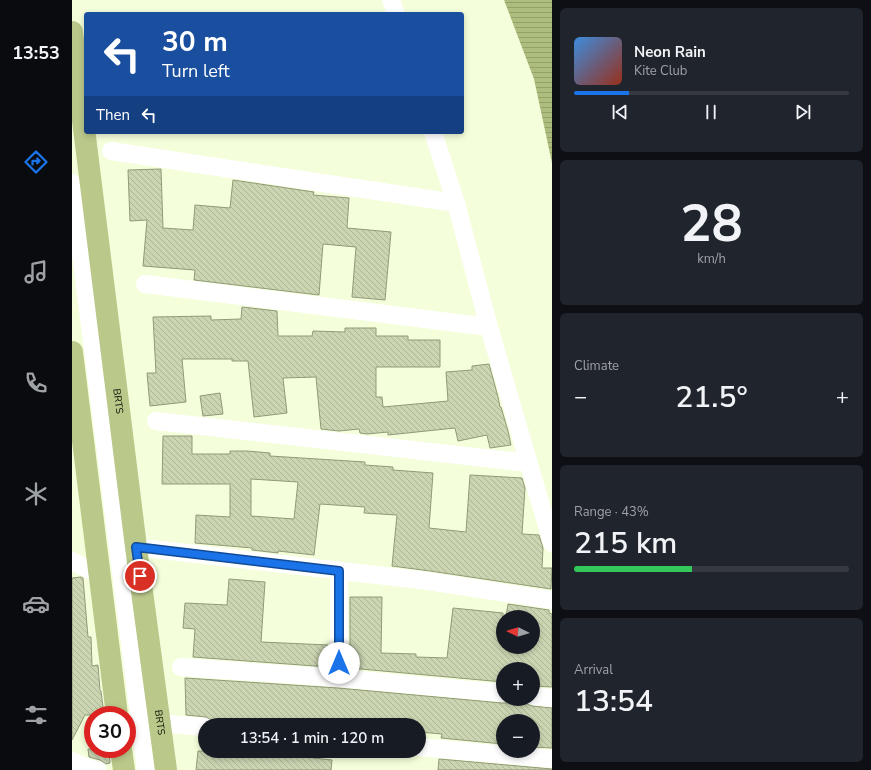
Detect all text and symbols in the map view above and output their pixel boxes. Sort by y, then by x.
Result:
text: 30 m [162,23,228,61]
icon: left [96,28,148,80]
text: 13:53 [12,41,60,65]
text: Neon Rain [634,42,706,62]
text: Turn left [162,59,230,83]
text: Kite Club [634,62,687,80]
icon: previous [609,101,631,123]
icon: pause [700,101,722,123]
icon: next [792,101,814,123]
icon: left [138,104,160,126]
text: Then [96,105,130,125]
icon: directions [22,148,50,176]
text: 28 [680,188,743,259]
text: km/h [697,250,726,268]
icon: music [22,258,50,286]
text: Climate [574,357,619,375]
icon: phone [22,369,50,397]
text: 21.5° [675,377,748,418]
text: − [574,382,587,412]
text: + [836,382,849,412]
street label: BRTS [109,388,126,415]
icon: climate [22,480,50,508]
text: Range · 43% [574,503,649,521]
text: 215 km [574,523,677,564]
pin [123,559,157,593]
icon: arrive [129,565,151,587]
icon: car [22,590,50,618]
north arrow [496,610,540,654]
map controls [496,610,540,758]
position arrow [318,642,360,684]
text: Arrival [574,661,613,679]
button: + [496,662,540,706]
text: 13:54 [574,681,653,722]
icon: filters [22,701,50,729]
speed limit sign: 30 [84,706,136,758]
street label: BRTS [151,709,168,736]
button: − [496,714,540,758]
text: 13:54 · 1 min · 120 m [240,728,384,748]

